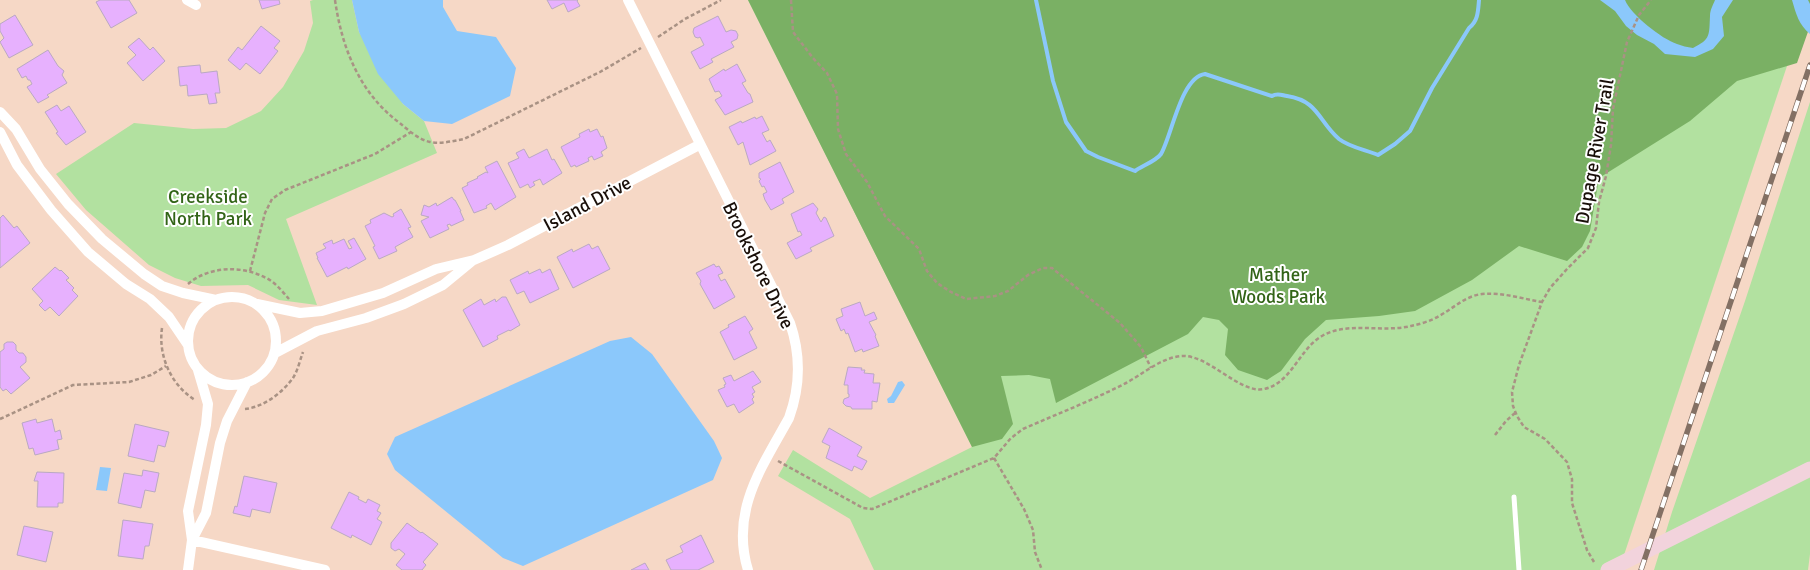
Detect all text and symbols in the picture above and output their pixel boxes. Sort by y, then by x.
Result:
street label: Dupage River Trail [1570,77,1620,226]
street label: Island Drive [539,171,636,237]
park label: Creekside North Park [164,185,252,231]
street label: Brookshore Drive [717,198,799,333]
park label: Mather Woods Park [1231,263,1326,309]

